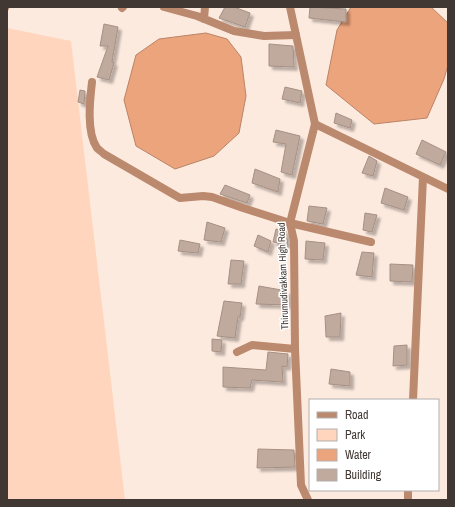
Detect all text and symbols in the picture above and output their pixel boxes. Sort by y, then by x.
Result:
street label: Thirumudivakkam High Road [275,222,291,330]
legend [309,399,439,491]
text: Road [345,407,369,423]
text: Park [345,427,365,443]
text: Water [345,447,372,463]
text: Building [345,467,382,483]

